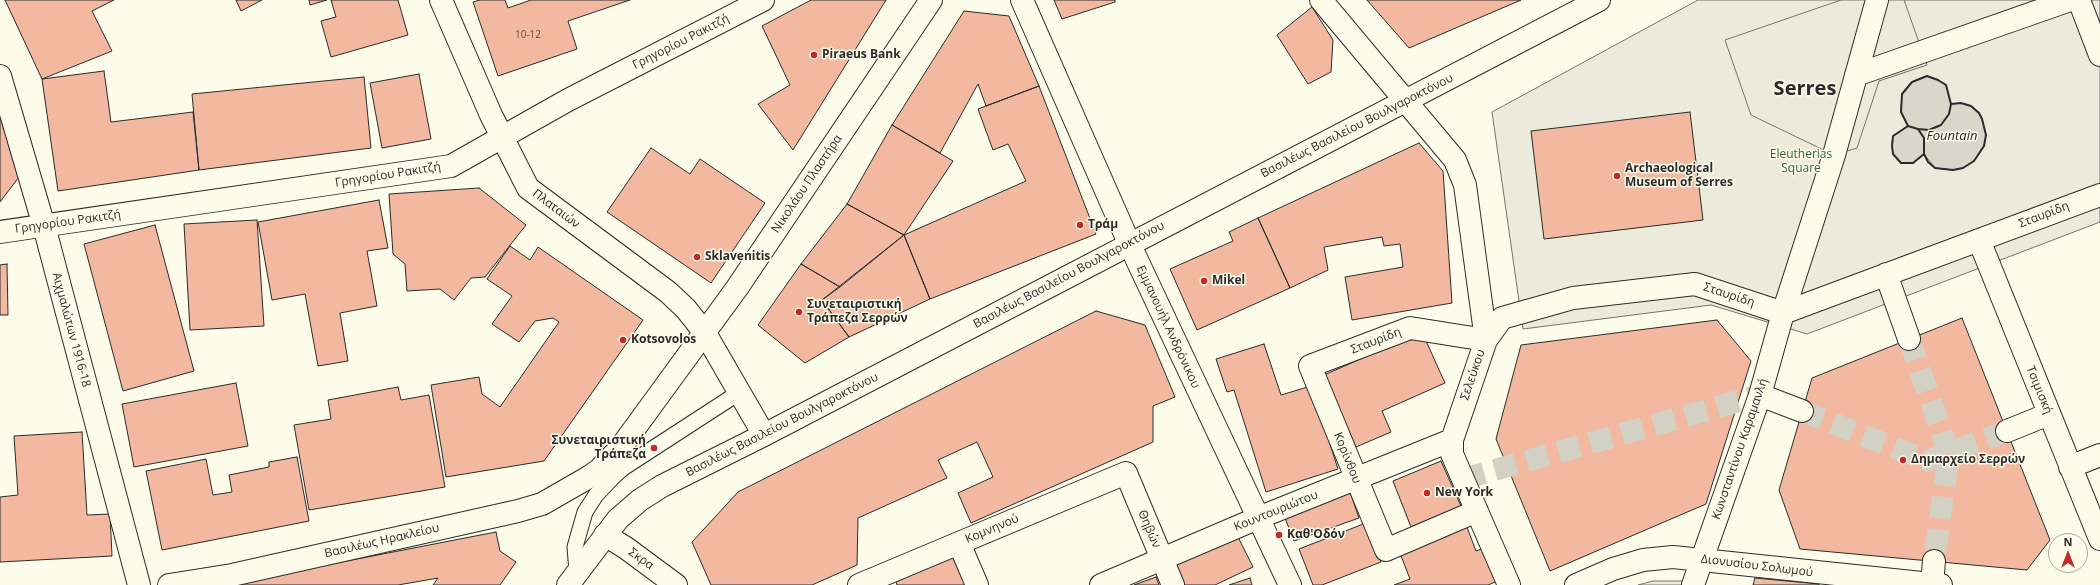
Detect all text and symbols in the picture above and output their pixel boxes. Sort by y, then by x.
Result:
street label: Γρηγορίου Ρακιτζή [630,11,732,73]
house number: 10-12 [515,29,541,41]
place label: Piraeus Bank [822,48,901,62]
marker: Piraeus Bank [809,50,819,60]
street label: Βασιλέως Βασιλείου Βουλγαροκτόνου [1258,71,1456,181]
district label: Serres [1774,77,1836,101]
water label: Fountain [1927,128,1977,144]
street label: Νικολάου Πλαστήρα [769,132,845,236]
park label: Eleutherias Square [1770,148,1832,176]
street label: Γρηγορίου Ρακιτζή [334,160,442,190]
place label: Archaeological Museum of Serres [1625,162,1733,190]
marker: Archaeological Museum of Serres [1612,171,1622,181]
street label: Πλαταιών [530,187,582,231]
street label: Σταυρίδη [2017,199,2071,231]
street label: Γρηγορίου Ρακιτζή [14,207,122,237]
street label: Βασιλέως Βασιλείου Βουλγαροκτόνου [971,218,1167,332]
place label: Τράμ [1088,218,1118,232]
marker: Τράμ [1075,220,1085,230]
place label: Sklavenitis [705,250,770,264]
marker: Sklavenitis [692,252,702,262]
street label: Εμμανουήλ Ανδρόνικου [1133,263,1203,391]
street label: Αιχμαλώτων 1916-18 [49,271,93,389]
place label: Mikel [1212,274,1245,288]
marker: Mikel [1199,276,1209,286]
street label: Σταυρίδη [1702,280,1756,310]
place label: Συνεταιριστική Τράπεζα Σερρών [807,298,908,326]
marker: Συνεταιριστική Τράπεζα Σερρών [794,307,804,317]
street label: Σταυρίδη [1349,325,1403,357]
place label: Kotsovolos [631,333,696,347]
marker: Kotsovolos [618,335,628,345]
street label: Σελεύκου [1458,348,1488,402]
street label: Τσιμισκή [2023,364,2055,416]
street label: Βασιλέως Βασιλείου Βουλγαροκτόνου [683,370,881,480]
street label: Κωνσταντίνου Καραμανλή [1709,377,1771,521]
street label: Κορίνθου [1330,430,1364,486]
place label: Συνεταιριστική Τράπεζα [551,434,646,462]
marker: Συνεταιριστική Τράπεζα [649,443,659,453]
place label: Δημαρχείο Σερρών [1911,453,2025,467]
marker: Δημαρχείο Σερρών [1898,455,1908,465]
place label: New York [1435,486,1493,500]
street label: Κουντουριώτου [1232,488,1320,534]
marker: New York [1422,488,1432,498]
street label: Θηβών [1135,508,1163,550]
street label: Κομνηνού [963,511,1021,547]
street label: Βασιλέως Ηρακλείου [323,521,441,561]
place label: Καθ'Οδόν [1287,528,1345,542]
marker: Καθ'Οδόν [1274,530,1284,540]
north arrow [2048,533,2088,573]
text: N [2064,534,2072,549]
street label: Σκρα [626,545,656,573]
street label: Διονυσίου Σολωμού [1700,552,1814,580]

